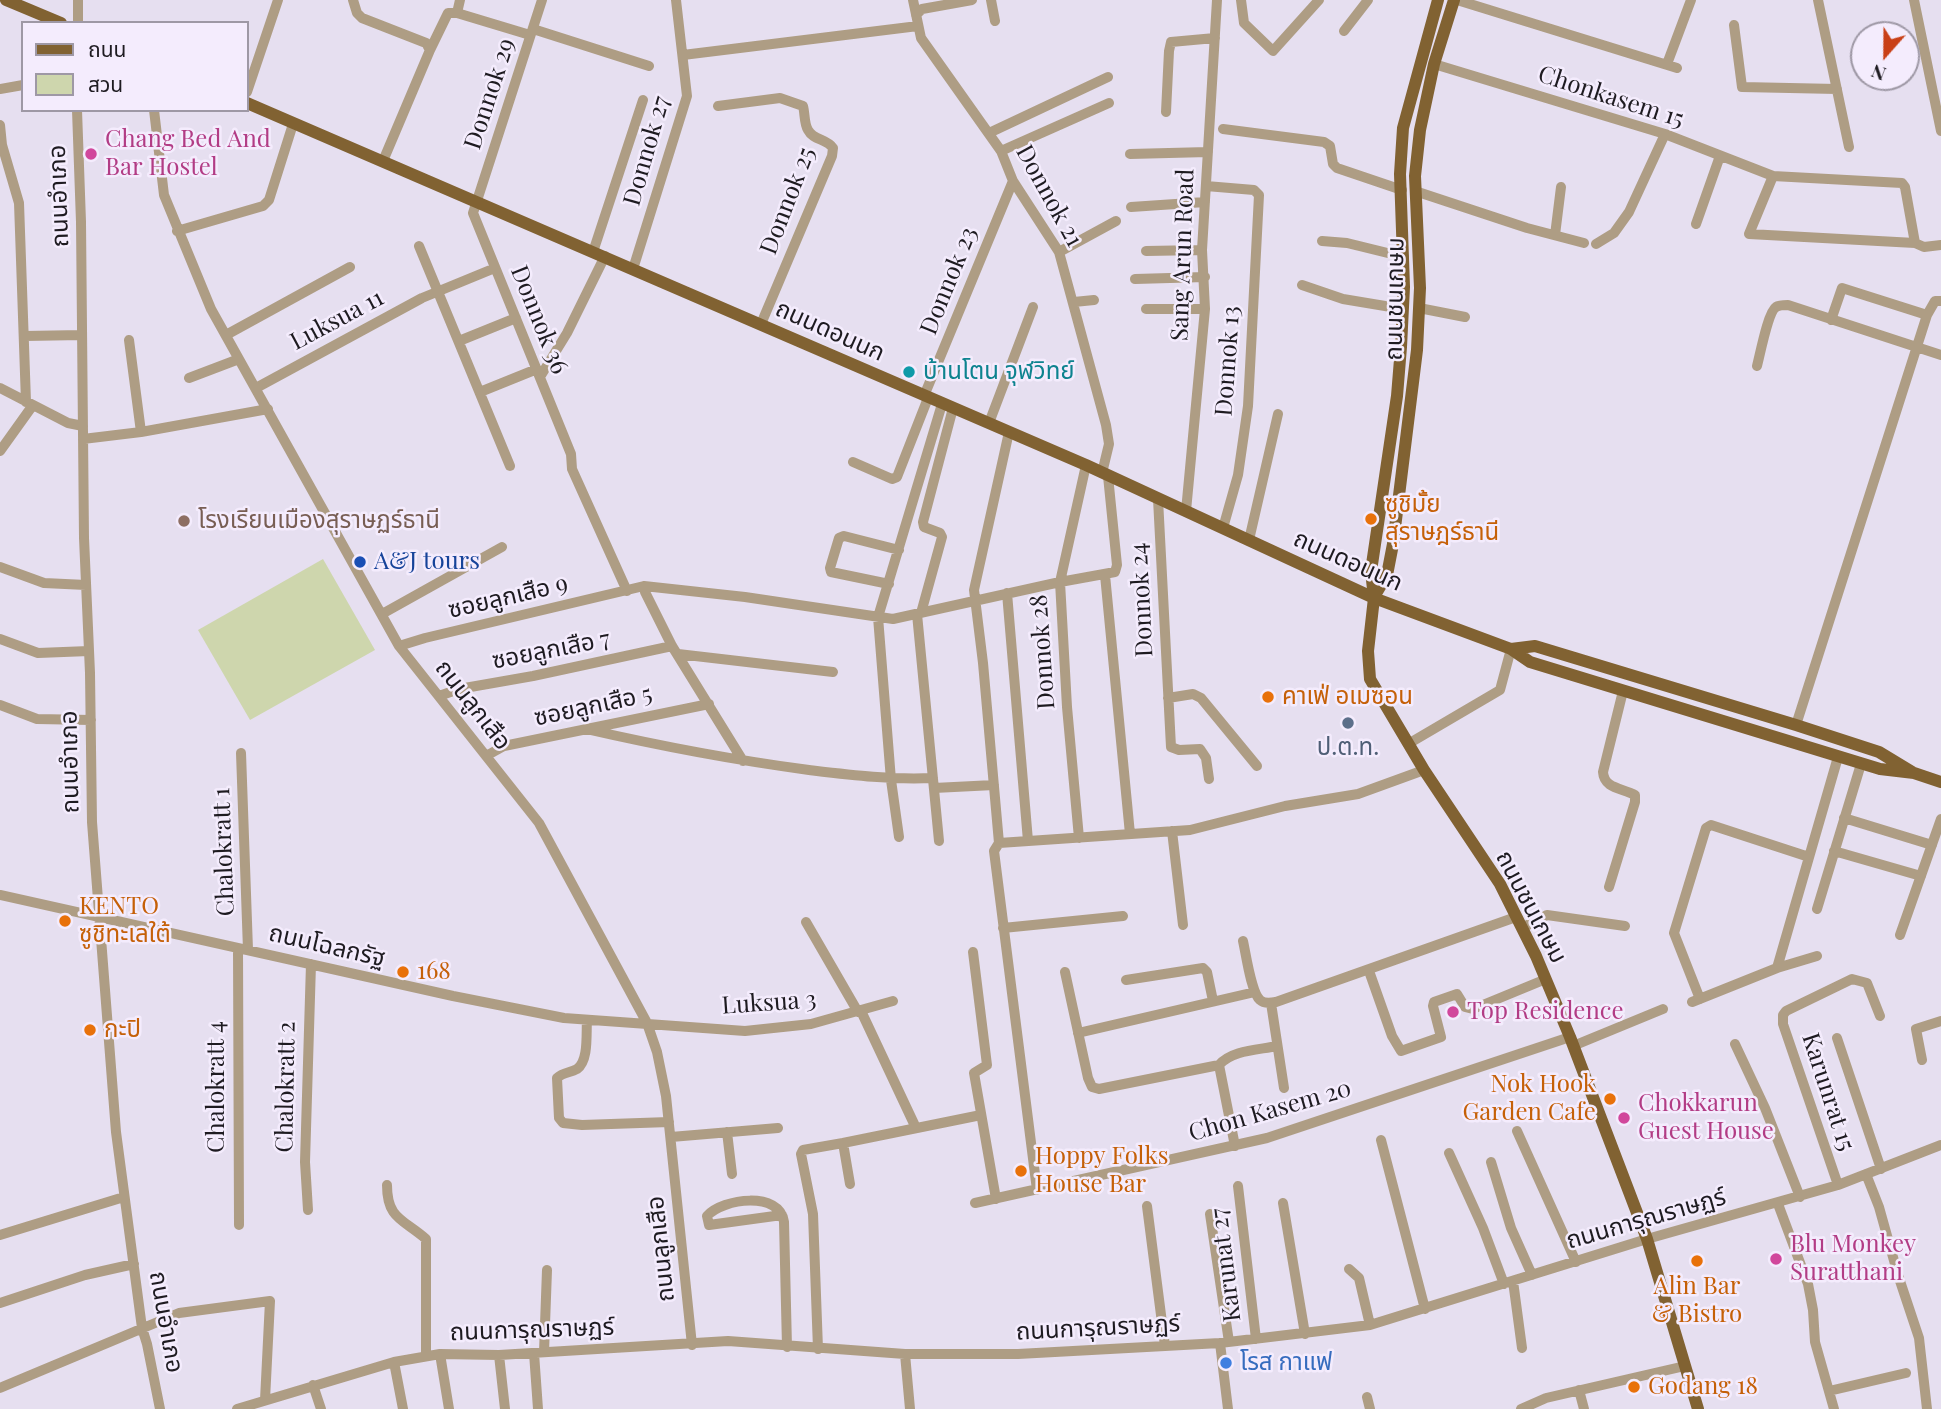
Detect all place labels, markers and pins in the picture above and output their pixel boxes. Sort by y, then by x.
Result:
place label: Chang Bed And Bar Hostel [105,126,271,182]
marker: Chang Bed And Bar Hostel [83,146,99,162]
place label: บ้านโตน จุฬวิทย์ [923,358,1075,386]
marker: บ้านโตน จุฬวิทย์ [901,364,917,380]
place label: ซูชิมั้ย สุราษฎร์ธานี [1385,491,1499,547]
place label: โรงเรียนเมืองสุราษฏร์ธานี [198,507,440,535]
marker: ซูชิมั้ย สุราษฎร์ธานี [1363,511,1379,527]
marker: โรงเรียนเมืองสุราษฏร์ธานี [176,513,192,529]
place label: A&J tours [374,548,480,576]
marker: A&J tours [352,554,368,570]
place label: คาเฟ่ อเมซอน [1282,683,1413,711]
marker: คาเฟ่ อเมซอน [1260,689,1276,705]
marker: ป.ต.ท. [1340,715,1356,731]
place label: ป.ต.ท. [1317,734,1379,762]
place label: KENTO ซูชิทะเลใต้ [79,893,171,949]
marker: KENTO ซูชิทะเลใต้ [57,913,73,929]
place label: 168 [417,958,451,986]
marker: 168 [395,964,411,980]
place label: Top Residence [1467,998,1624,1026]
marker: Top Residence [1445,1004,1461,1020]
place label: กะปิ [104,1016,141,1044]
marker: กะปิ [82,1022,98,1038]
place label: Nok Hook Garden Cafe [1463,1071,1596,1127]
place label: Chokkarun Guest House [1638,1090,1774,1146]
marker: Nok Hook Garden Cafe [1602,1091,1618,1107]
marker: Chokkarun Guest House [1616,1110,1632,1126]
place label: Hoppy Folks House Bar [1035,1143,1168,1199]
marker: Hoppy Folks House Bar [1013,1163,1029,1179]
place label: Blu Monkey Suratthani [1790,1231,1916,1287]
marker: Blu Monkey Suratthani [1768,1251,1784,1267]
marker: Alin Bar & Bistro [1689,1253,1705,1269]
place label: Alin Bar & Bistro [1652,1273,1742,1329]
place label: โรส กาแฟ [1240,1349,1332,1377]
marker: โรส กาแฟ [1218,1355,1234,1371]
place label: Godang 18 [1648,1373,1758,1401]
marker: Godang 18 [1626,1379,1642,1395]

